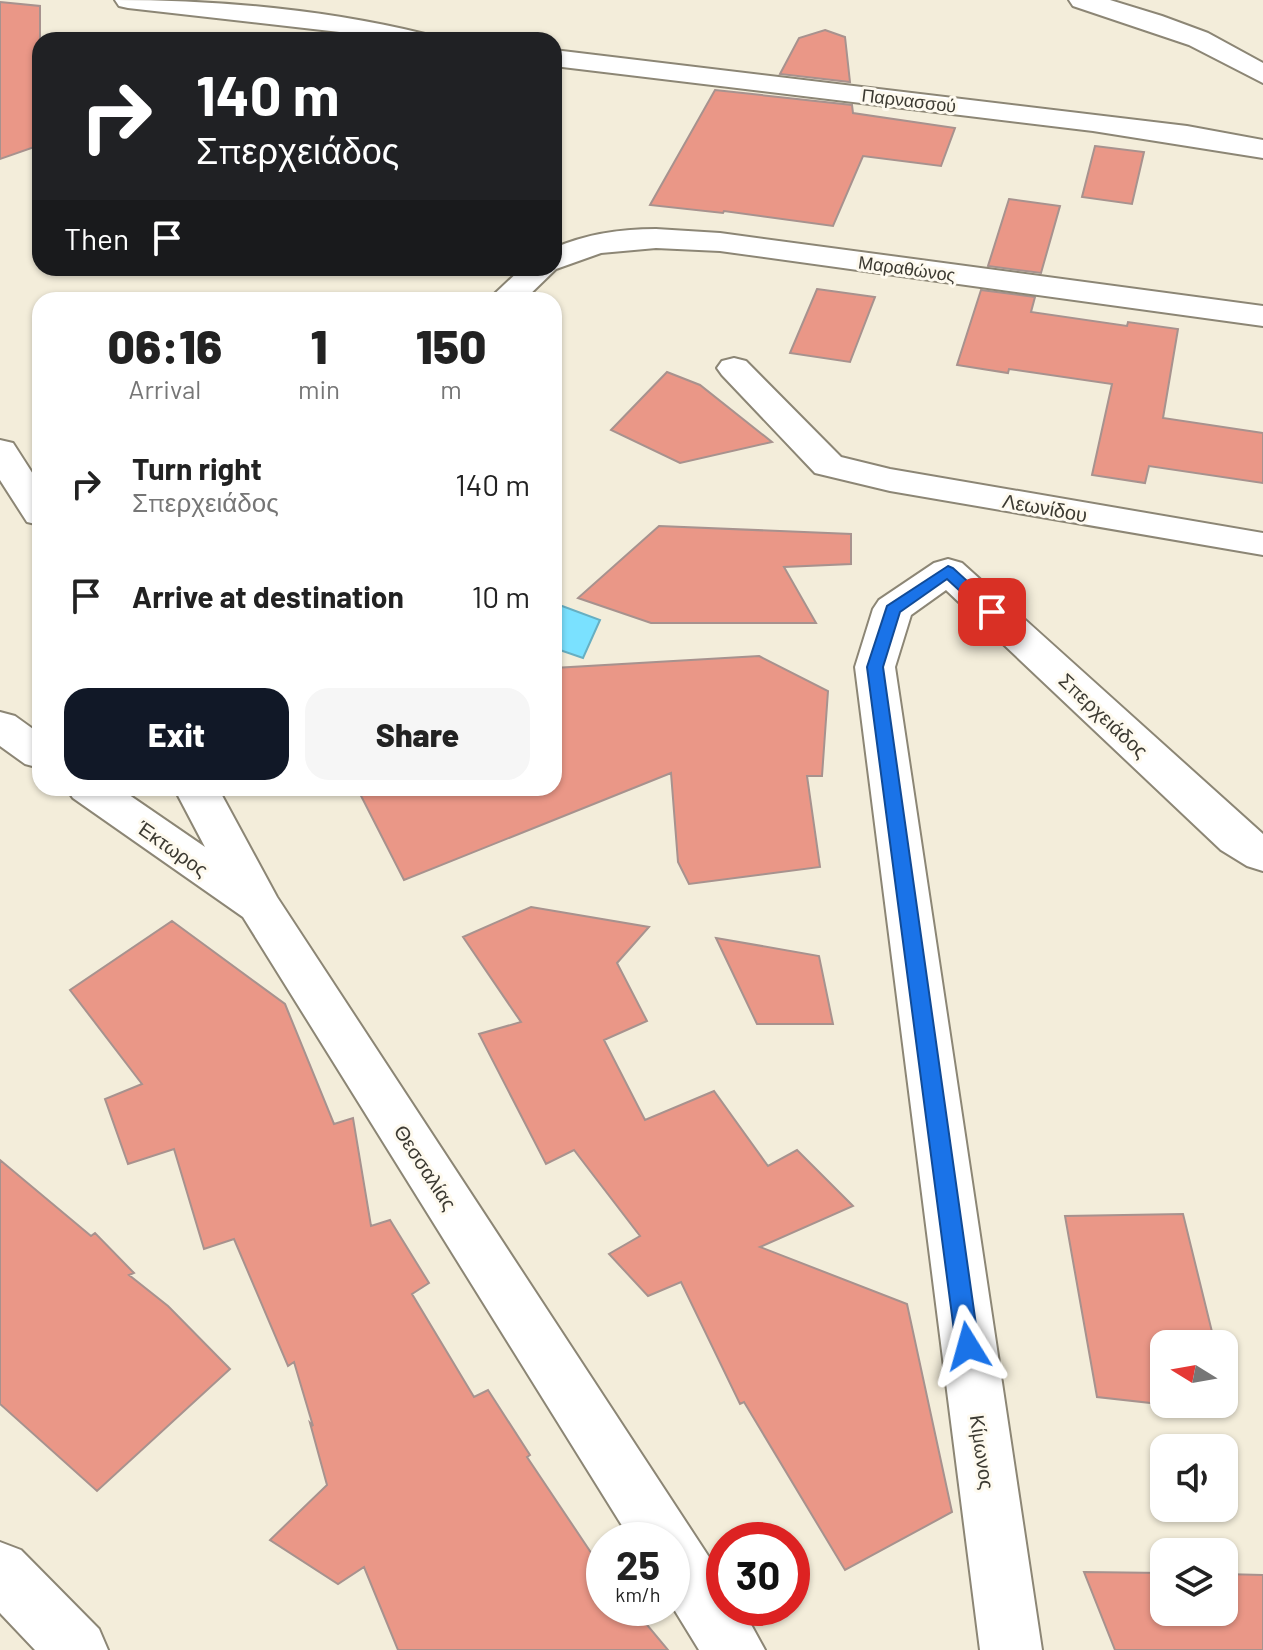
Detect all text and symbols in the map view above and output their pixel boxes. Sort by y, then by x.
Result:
text: 140 m [196,60,340,127]
icon: right [64,64,168,168]
street label: Παρνασσού [860,83,958,117]
text: Σπερχειάδος [196,128,399,171]
icon: arrive [145,216,189,260]
text: Then [64,220,129,256]
street label: Μαραθώνος [857,250,957,286]
text: 06:16 [108,316,222,374]
text: 1 [310,316,328,374]
text: 150 [416,316,486,374]
text: Arrival [129,373,201,404]
text: min [298,373,340,404]
text: m [440,373,462,404]
text: Turn right [132,450,262,486]
icon: right [64,462,108,506]
text: 140 m [455,466,530,502]
text: Σπερχειάδος [132,486,279,517]
street label: Λεωνίδου [1001,488,1089,526]
icon: arrive [64,574,108,618]
text: Arrive at destination [132,578,404,614]
text: 10 m [472,578,530,614]
pin [958,578,1026,646]
icon: arrive [970,590,1014,634]
street label: Σπερχειάδος [1055,668,1154,763]
button: Exit [64,688,289,780]
button: Share [305,688,530,780]
street label: Έκτωρος [132,814,213,881]
street label: Θεσσαλίας [390,1120,463,1214]
position arrow [926,1304,1010,1388]
north arrow [1150,1330,1238,1418]
map controls [1150,1330,1238,1626]
street label: Κίμωνος [966,1413,1000,1491]
button: sound [1150,1434,1238,1522]
speed limit sign: 30 [706,1522,810,1626]
button: layers [1150,1538,1238,1626]
text: 25 [616,1540,660,1588]
text: km/h [615,1582,661,1606]

